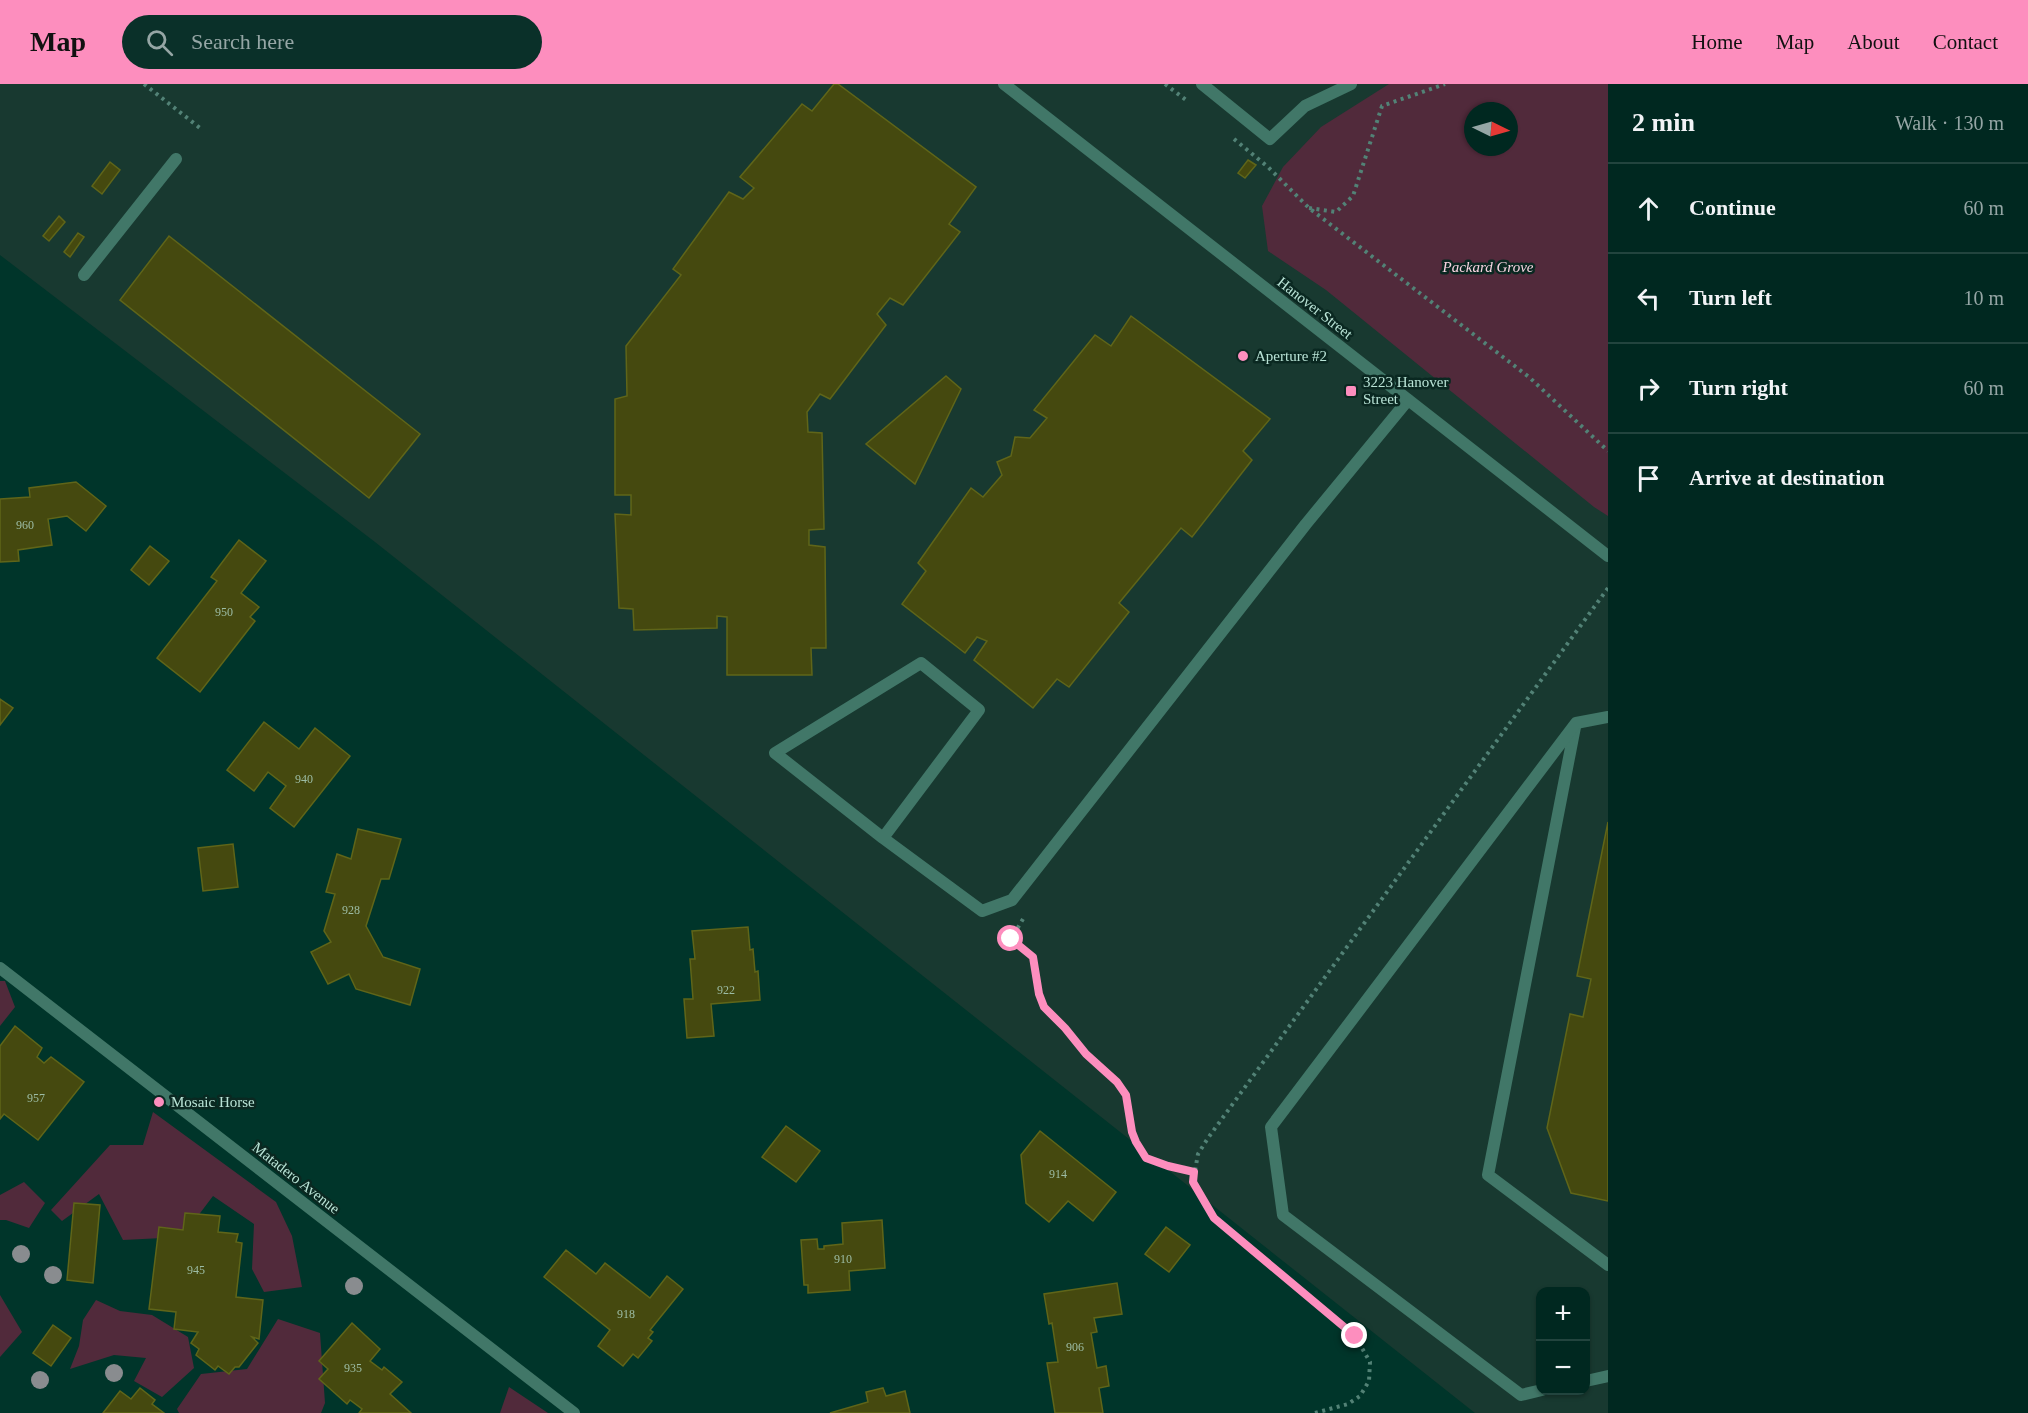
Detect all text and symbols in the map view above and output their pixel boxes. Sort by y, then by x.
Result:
search box [122,15,542,69]
text: Map [30,26,86,57]
icon: search [143,26,176,59]
text: Search here [191,29,294,54]
text: Home [1691,30,1743,54]
text: Map [1776,30,1814,54]
text: About [1847,30,1900,54]
text: Contact [1933,30,1998,54]
north arrow [1464,102,1518,156]
text: 2 min [1632,108,1695,137]
text: Walk · 130 m [1895,112,2004,134]
icon: ahead [1632,192,1665,225]
text: Continue [1689,195,1776,220]
text: 60 m [1963,197,2004,219]
park label: Packard Grove [1442,259,1534,275]
street label: Hanover Street [1274,274,1356,343]
icon: left [1632,282,1665,315]
text: Turn left [1689,285,1772,310]
text: 10 m [1963,287,2004,309]
place label: Aperture #2 [1255,348,1327,364]
marker: Aperture #2 [1236,349,1250,363]
icon: right [1632,372,1665,405]
place label: 3223 Hanover Street [1363,374,1448,407]
text: Turn right [1689,375,1788,400]
text: 60 m [1963,377,2004,399]
marker: 3223 Hanover Street [1344,384,1358,398]
icon: arrive [1632,462,1665,495]
text: Arrive at destination [1689,465,1885,490]
house number: 960 [16,518,34,532]
house number: 950 [215,605,233,619]
house number: 940 [295,772,313,786]
house number: 928 [342,903,360,917]
route start [997,925,1023,951]
house number: 922 [717,983,735,997]
house number: 957 [27,1091,45,1105]
place label: Mosaic Horse [171,1094,255,1110]
marker: Mosaic Horse [152,1095,166,1109]
street label: Matadero Avenue [249,1139,343,1217]
house number: 914 [1049,1167,1067,1181]
house number: 910 [834,1252,852,1266]
house number: 945 [187,1263,205,1277]
map controls [1536,1287,1590,1395]
button: + [1536,1287,1590,1341]
house number: 918 [617,1307,635,1321]
route end [1341,1322,1367,1348]
house number: 906 [1066,1340,1084,1354]
button: − [1536,1341,1590,1395]
house number: 935 [344,1361,362,1375]

